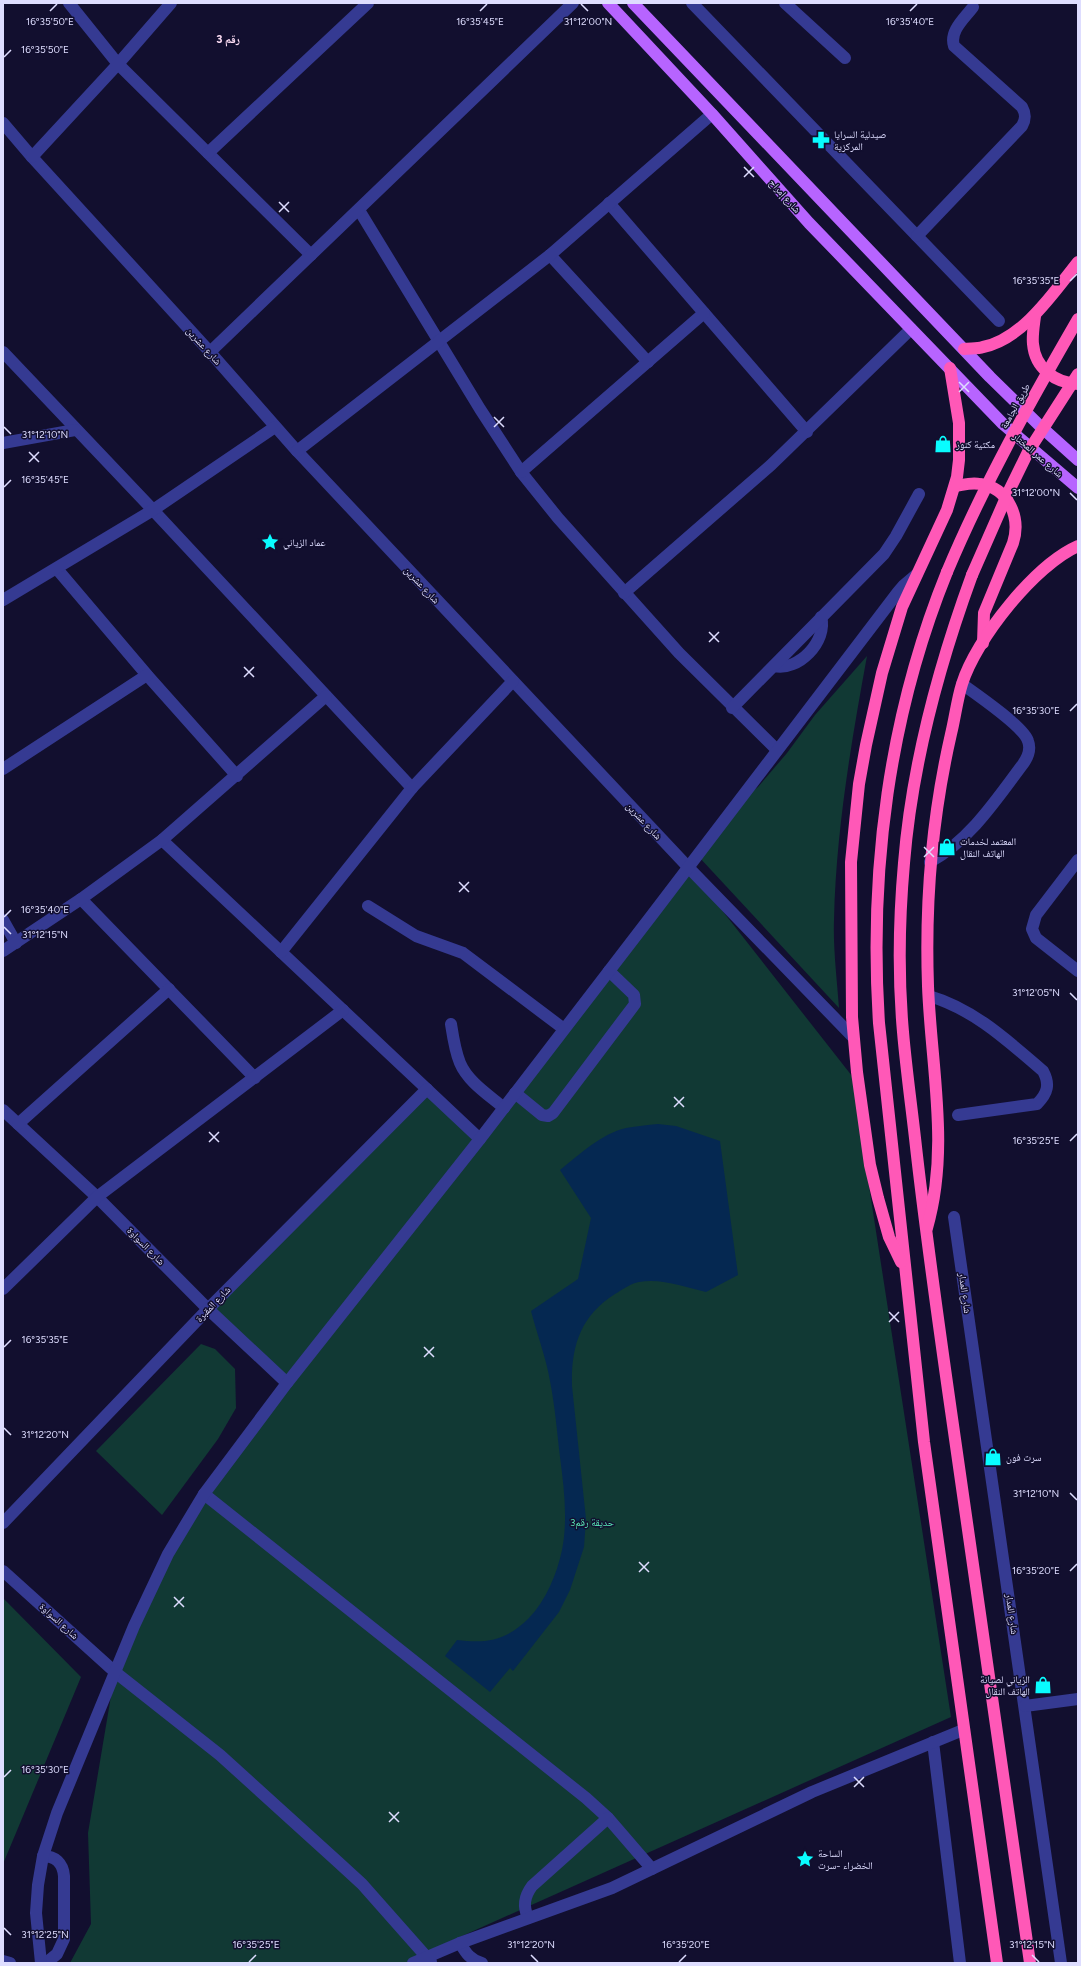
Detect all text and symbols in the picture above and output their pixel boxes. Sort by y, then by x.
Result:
text: 16°35'50"E [26,15,74,28]
text: 16°35'45"E [456,15,504,28]
text: 31°12'00"N [564,15,612,28]
text: 16°35'40"E [886,15,934,28]
district label: رقم 3 [216,33,240,47]
text: 16°35'50"E [21,43,69,56]
place label: صيدلية السرايا المركزية [834,128,887,153]
pharmacy icon: صيدلية السرايا المركزية [811,130,831,150]
street label: شارع إمراح [766,176,804,216]
text: 16°35'35"E [1013,274,1060,287]
street label: شارع عشرين [184,324,225,368]
street label: طريق الجامعة [997,381,1033,431]
text: 31°12'10"N [22,428,68,441]
street label: شارع عمر المختار [1009,429,1066,481]
shop icon: مكتية كنوز [933,434,953,454]
place label: مكتية كنوز [955,438,995,451]
text: 16°35'45"E [21,473,69,486]
text: 31°12'00"N [1012,486,1060,499]
place icon: عماد الزياني [260,532,280,552]
place label: عماد الزياني [283,536,325,550]
street label: شارع عشرين [401,564,443,607]
text: 16°35'30"E [1012,704,1060,717]
street label: شارع عشرين [623,800,665,843]
place label: المعتمد لخدمات الهاتف النقال [960,835,1016,860]
shop icon: المعتمد لخدمات الهاتف النقال [937,837,957,857]
text: 16°35'40"E [21,903,69,916]
text: 31°12'15"N [22,928,68,941]
text: 31°12'05"N [1012,986,1060,999]
text: 16°35'25"E [1012,1134,1060,1147]
street label: شارع السواوة [124,1224,168,1268]
street label: شارع المدار [956,1271,974,1315]
street label: شارع المقبرة [193,1283,234,1325]
text: 16°35'35"E [22,1333,69,1346]
text: 31°12'20"N [21,1428,69,1441]
shop icon: سرت فون [983,1447,1003,1467]
place label: سرت فون [1006,1451,1042,1464]
text: 31°12'10"N [1013,1487,1059,1500]
park label: حديقة رقم3 [570,1516,615,1530]
text: 16°35'20"E [1012,1564,1060,1577]
street label: شارع المدار [1003,1592,1021,1636]
street label: شارع السواوة [37,1600,82,1642]
place label: الزياني لصيانة الهاتف النقال [980,1673,1030,1698]
shop icon: الزياني لصيانة الهاتف النقال [1033,1675,1053,1695]
text: 16°35'30"E [21,1763,69,1776]
place label: الساحة الخضراء -سرت [818,1847,873,1872]
place icon: الساحة الخضراء -سرت [795,1849,815,1869]
text: 31°12'25"N [21,1928,69,1941]
text: 16°35'25"E [232,1938,280,1951]
text: 31°12'20"N [507,1938,555,1951]
text: 16°35'20"E [662,1938,710,1951]
text: 31°12'15"N [1009,1938,1055,1951]

